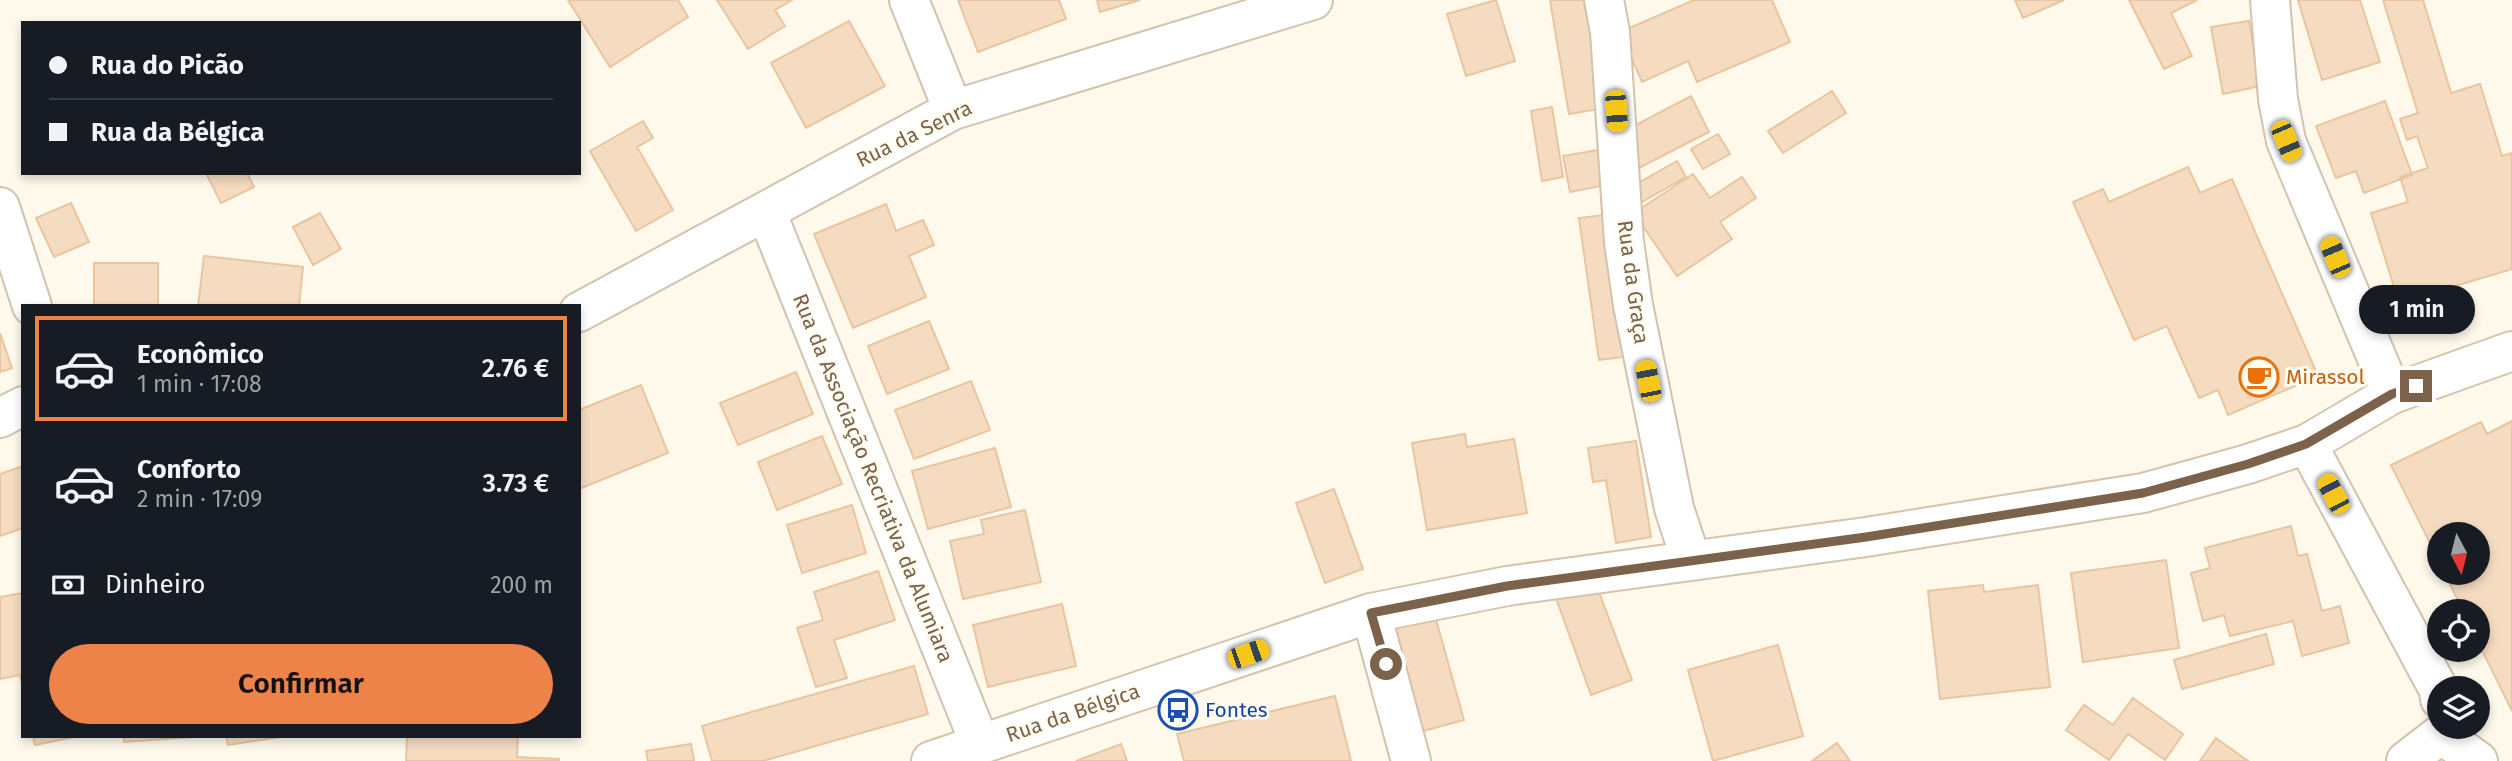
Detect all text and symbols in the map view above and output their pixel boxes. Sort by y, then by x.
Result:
text: Rua do Picão [91,50,244,81]
car [1605,89,1628,133]
street label: Rua da Senra [852,95,976,173]
text: Rua da Bélgica [91,117,265,148]
car [2269,118,2304,164]
street label: Rua da Graça [1611,218,1655,346]
car [2318,234,2353,280]
callout: 1 min [2358,284,2474,334]
street label: Rua da Associação Recriativa da Alumiara [787,290,959,666]
text: 1 min [2389,295,2445,323]
icon: car [53,337,116,400]
text: Econômico [137,339,264,370]
text: 2.76 € [482,353,549,384]
cafe icon: Mirassol [2238,356,2280,398]
car [1634,358,1663,404]
place label: Mirassol [2286,364,2365,390]
text: 1 min · 17:08 [137,370,262,398]
route end [2400,370,2432,402]
icon: car [53,452,116,515]
text: Conforto [137,454,241,485]
text: 3.73 € [483,468,549,499]
car [2314,471,2353,517]
text: 2 min · 17:09 [137,485,262,513]
north arrow [2427,522,2490,584]
map controls [2427,522,2490,739]
icon: cash [49,566,87,604]
text: Dinheiro [105,569,206,600]
text: 200 m [490,571,553,599]
button: locate [2427,599,2490,662]
car [1225,637,1272,671]
button: Confirmar [49,644,553,724]
route start [1370,648,1402,680]
button: layers [2427,676,2490,739]
street label: Rua da Bélgica [1003,678,1143,748]
bus stop icon: Fontes [1157,689,1199,731]
place label: Fontes [1205,697,1268,723]

